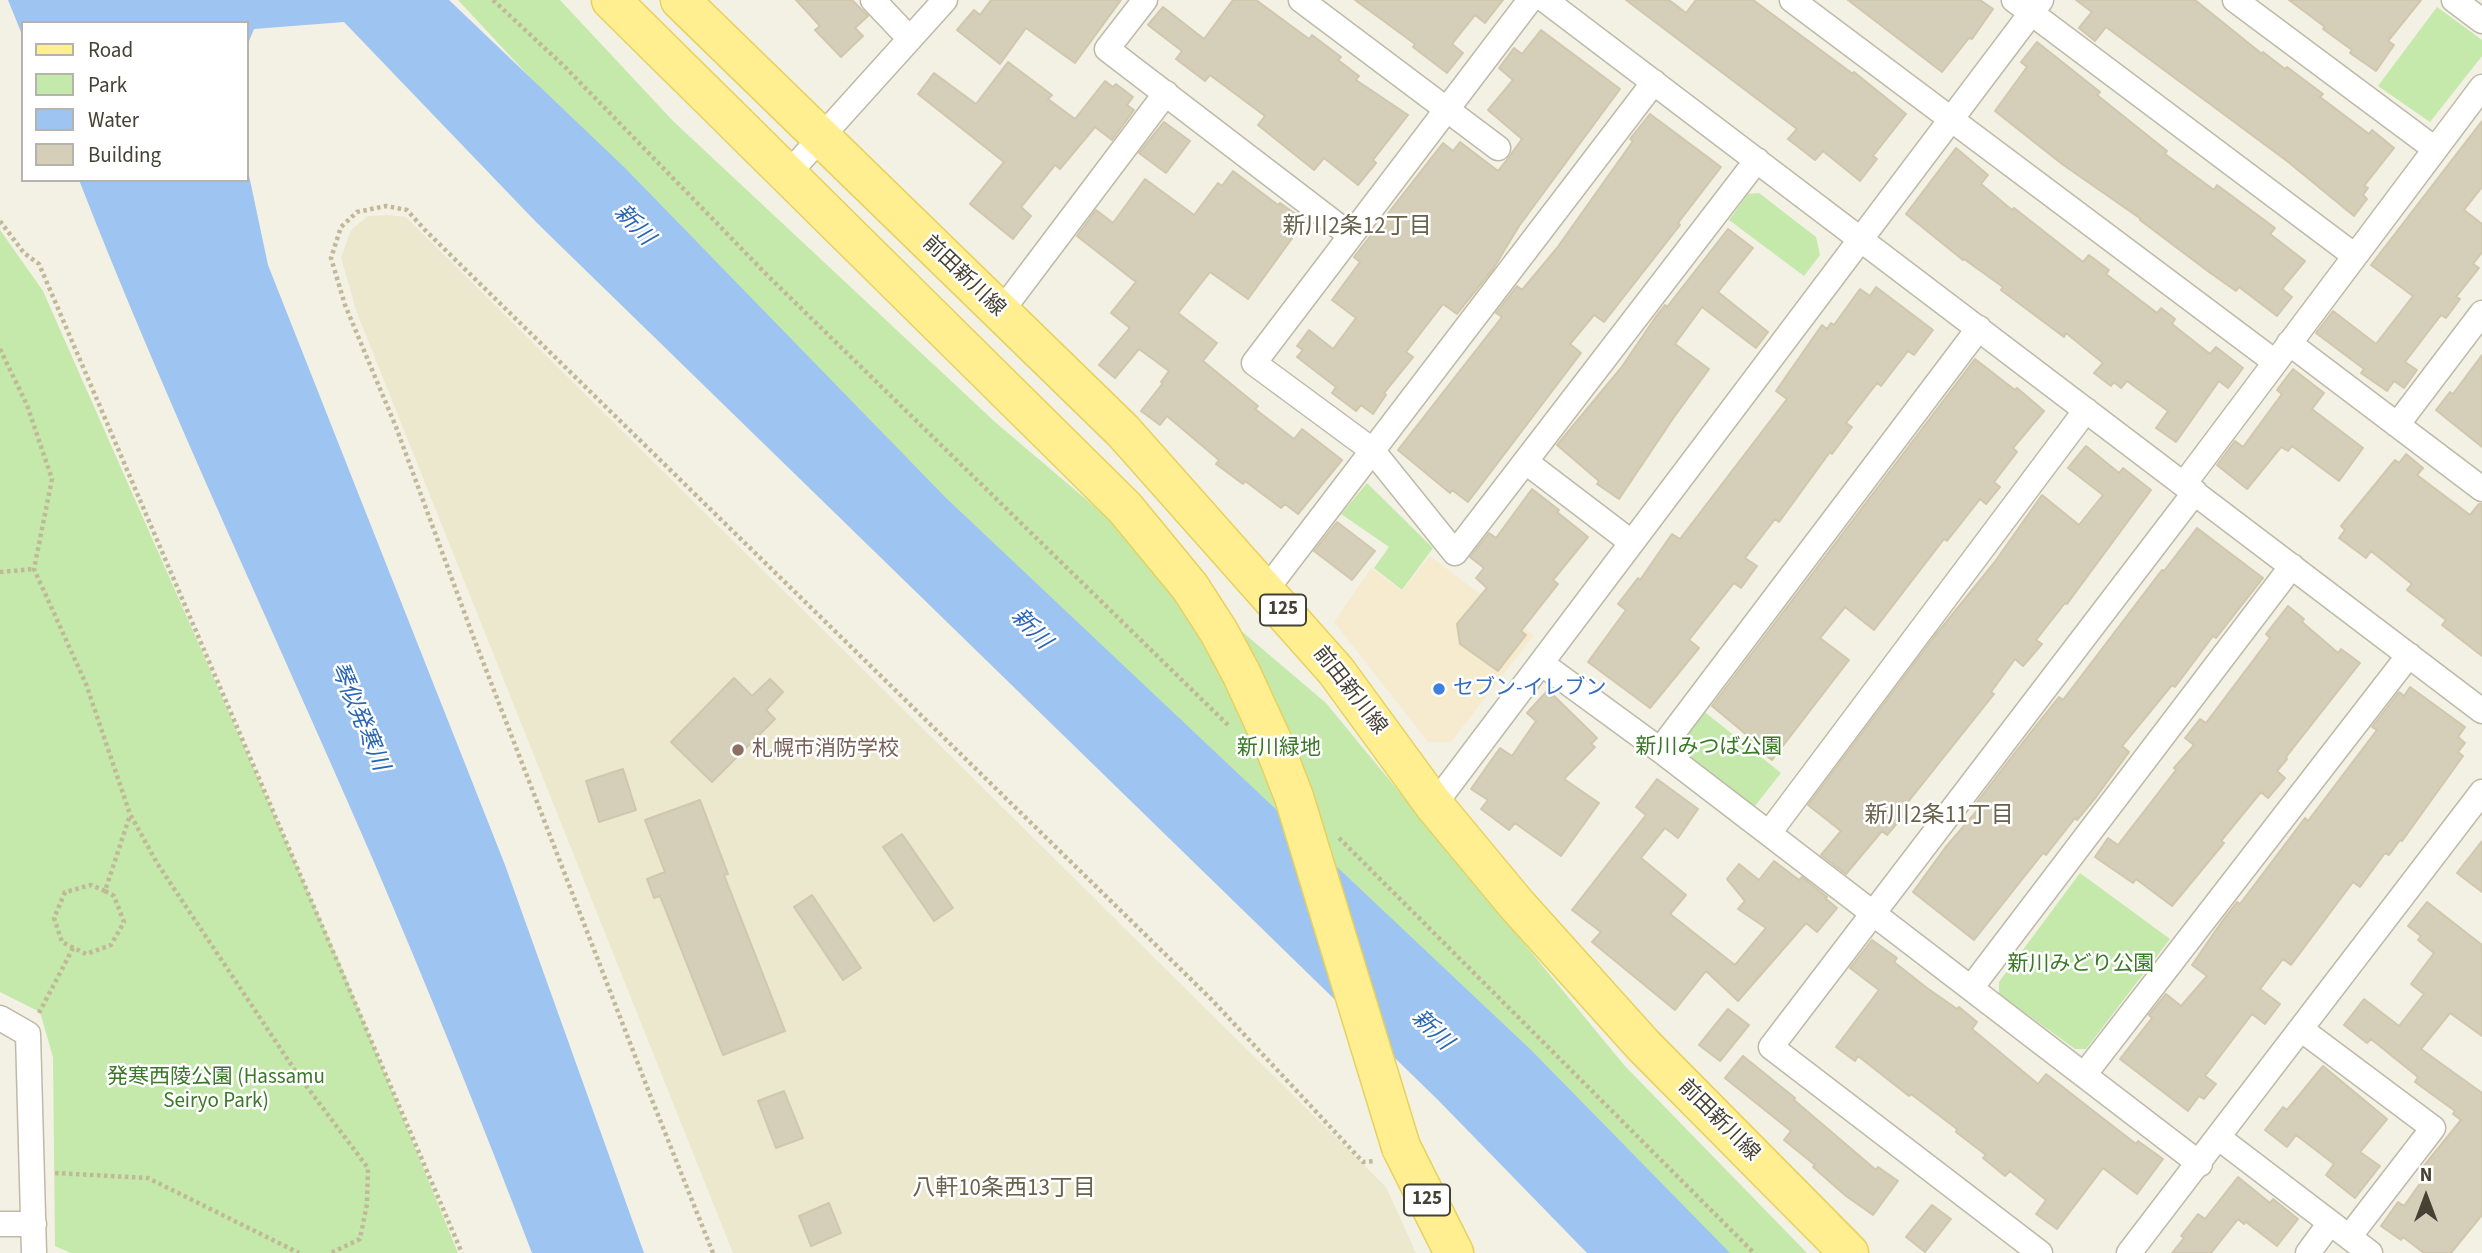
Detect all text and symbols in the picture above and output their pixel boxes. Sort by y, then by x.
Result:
legend [21,21,248,182]
text: Road [88,35,133,65]
text: Park [88,70,127,100]
text: Water [88,105,139,135]
text: Building [88,140,161,170]
water label: 新川 [607,200,659,252]
district label: 新川2条12丁目 [1282,214,1432,242]
street label: 前田新川線 [916,231,1010,323]
road number: 125 [1260,594,1306,625]
water label: 新川 [1004,604,1056,656]
street label: 前田新川線 [1307,642,1391,740]
water label: 琴似発寒川 [323,659,393,775]
place label: セブン-イレブン [1453,676,1607,702]
marker: セブン-イレブン [1431,681,1447,697]
park label: 新川みつば公園 [1636,735,1782,761]
park label: 新川緑地 [1237,736,1321,762]
place label: 札幌市消防学校 [752,737,899,763]
marker: 札幌市消防学校 [730,742,746,758]
district label: 新川2条11丁目 [1864,803,2014,831]
park label: 新川みどり公園 [2008,952,2154,978]
water label: 新川 [1405,1005,1457,1057]
park label: 発寒西陵公園 (Hassamu Seiryo Park) [107,1065,325,1115]
street label: 前田新川線 [1672,1075,1764,1167]
north arrow [2391,1162,2461,1232]
text: N [2420,1162,2432,1189]
district label: 八軒10条西13丁目 [912,1176,1096,1204]
road number: 125 [1404,1184,1450,1216]

